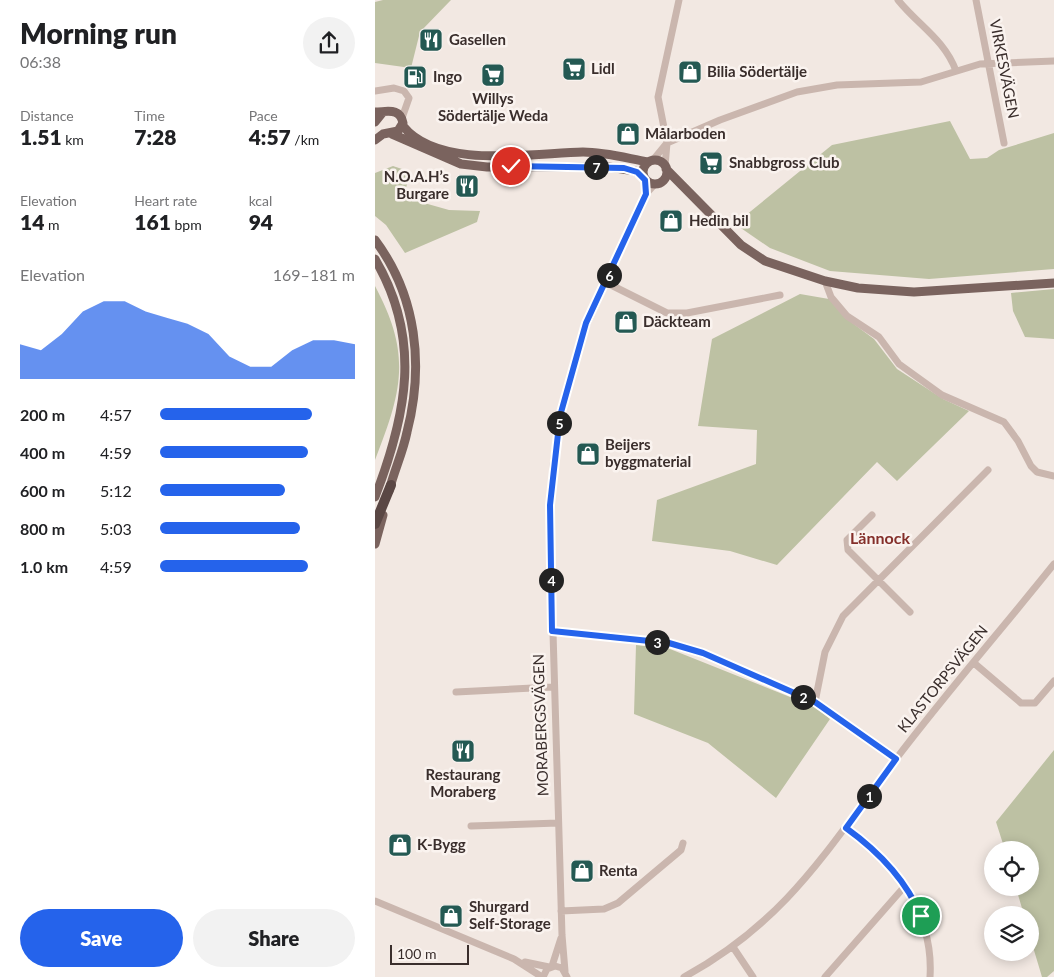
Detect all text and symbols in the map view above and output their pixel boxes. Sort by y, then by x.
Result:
text: Morning run [20,16,177,50]
button: share [303,17,355,69]
street label: VIRKESVÄGEN [987,18,1023,120]
restaurant icon: Gasellen [418,27,444,53]
place label: Gasellen [449,30,506,48]
text: 06:38 [20,52,61,71]
supermarket icon: Lidl [561,56,587,82]
place label: Lidl [591,59,615,77]
shop icon: Bilia Södertälje [677,59,703,85]
supermarket icon: Willys Södertälje Weda [480,62,506,88]
place label: Bilia Södertälje [707,62,807,80]
fuel station icon: Ingo [402,64,428,90]
place label: Ingo [433,67,463,85]
place label: Willys Södertälje Weda [438,89,548,124]
text: Distance [20,107,74,124]
text: Time [134,107,165,124]
text: Pace [249,107,278,124]
shop icon: Målarboden [615,121,641,147]
text: 1.51 [20,124,62,149]
text: 7:28 [134,124,176,149]
text: 4:57 [249,124,291,149]
place label: Målarboden [645,124,726,142]
text: km [62,131,84,148]
text: /km [291,131,319,148]
pin [490,145,532,187]
supermarket icon: Snabbgross Club [698,150,724,176]
icon: check [497,152,525,180]
place label: Snabbgross Club [729,153,840,171]
pin: 7 [583,154,609,180]
text: 7 [592,159,601,176]
place label: N.O.A.H’s Burgare [384,167,449,202]
restaurant icon: N.O.A.H’s Burgare [454,173,480,199]
text: Elevation [20,192,77,209]
text: Heart rate [134,192,197,209]
text: kcal [249,192,272,209]
shop icon: Hedin bil [658,208,684,234]
text: 14 [20,209,44,234]
text: 161 [134,209,171,234]
text: 94 [249,209,273,234]
place label: Hedin bil [689,211,749,229]
text: m [44,216,59,233]
text: bpm [171,216,202,233]
pin: 6 [597,262,621,288]
text: Elevation [20,265,85,284]
text: 169–181 m [273,265,355,284]
text: 6 [605,267,614,284]
shop icon: Däckteam [613,309,639,335]
place label: Däckteam [643,312,711,330]
text: 200 m [20,405,65,424]
text: 4:57 [100,405,132,424]
pin: 5 [547,410,571,436]
text: 5 [555,415,564,432]
place label: Beijers byggmaterial [605,435,691,470]
shop icon: Beijers byggmaterial [575,441,601,467]
text: 400 m [20,443,65,462]
text: 4:59 [100,443,132,462]
text: 600 m [20,481,65,500]
text: 5:12 [100,481,132,500]
text: 800 m [20,519,65,538]
text: 5:03 [100,519,132,538]
district label: Lännock [850,528,910,547]
text: 1.0 km [20,557,68,576]
text: 4:59 [100,557,132,576]
pin: 4 [539,568,563,592]
text: 4 [547,572,556,589]
street label: KLASTORPSVÄGEN [893,621,991,736]
pin: 3 [645,630,669,654]
text: 3 [653,634,662,651]
street label: MORABERGSVÄGEN [529,654,551,796]
pin: 2 [791,684,815,710]
text: 2 [799,689,808,706]
restaurant icon: Restaurang Moraberg [450,738,476,764]
place label: Restaurang Moraberg [426,765,501,800]
pin: 1 [857,784,881,808]
text: 1 [865,788,874,805]
shop icon: K-Bygg [387,832,413,858]
place label: K-Bygg [417,835,466,853]
map controls [984,841,1039,961]
button: locate [984,841,1039,896]
shop icon: Renta [569,858,595,884]
place label: Renta [599,861,638,879]
pin [900,895,942,937]
place label: Shurgard Self-Storage [469,897,551,932]
icon: arrive [907,902,935,930]
shop icon: Shurgard Self-Storage [438,903,464,929]
button: layers [984,906,1039,961]
button: Save [20,909,183,967]
button: Share [193,909,355,967]
scale bar [390,942,469,965]
text: 100 m [397,945,436,962]

